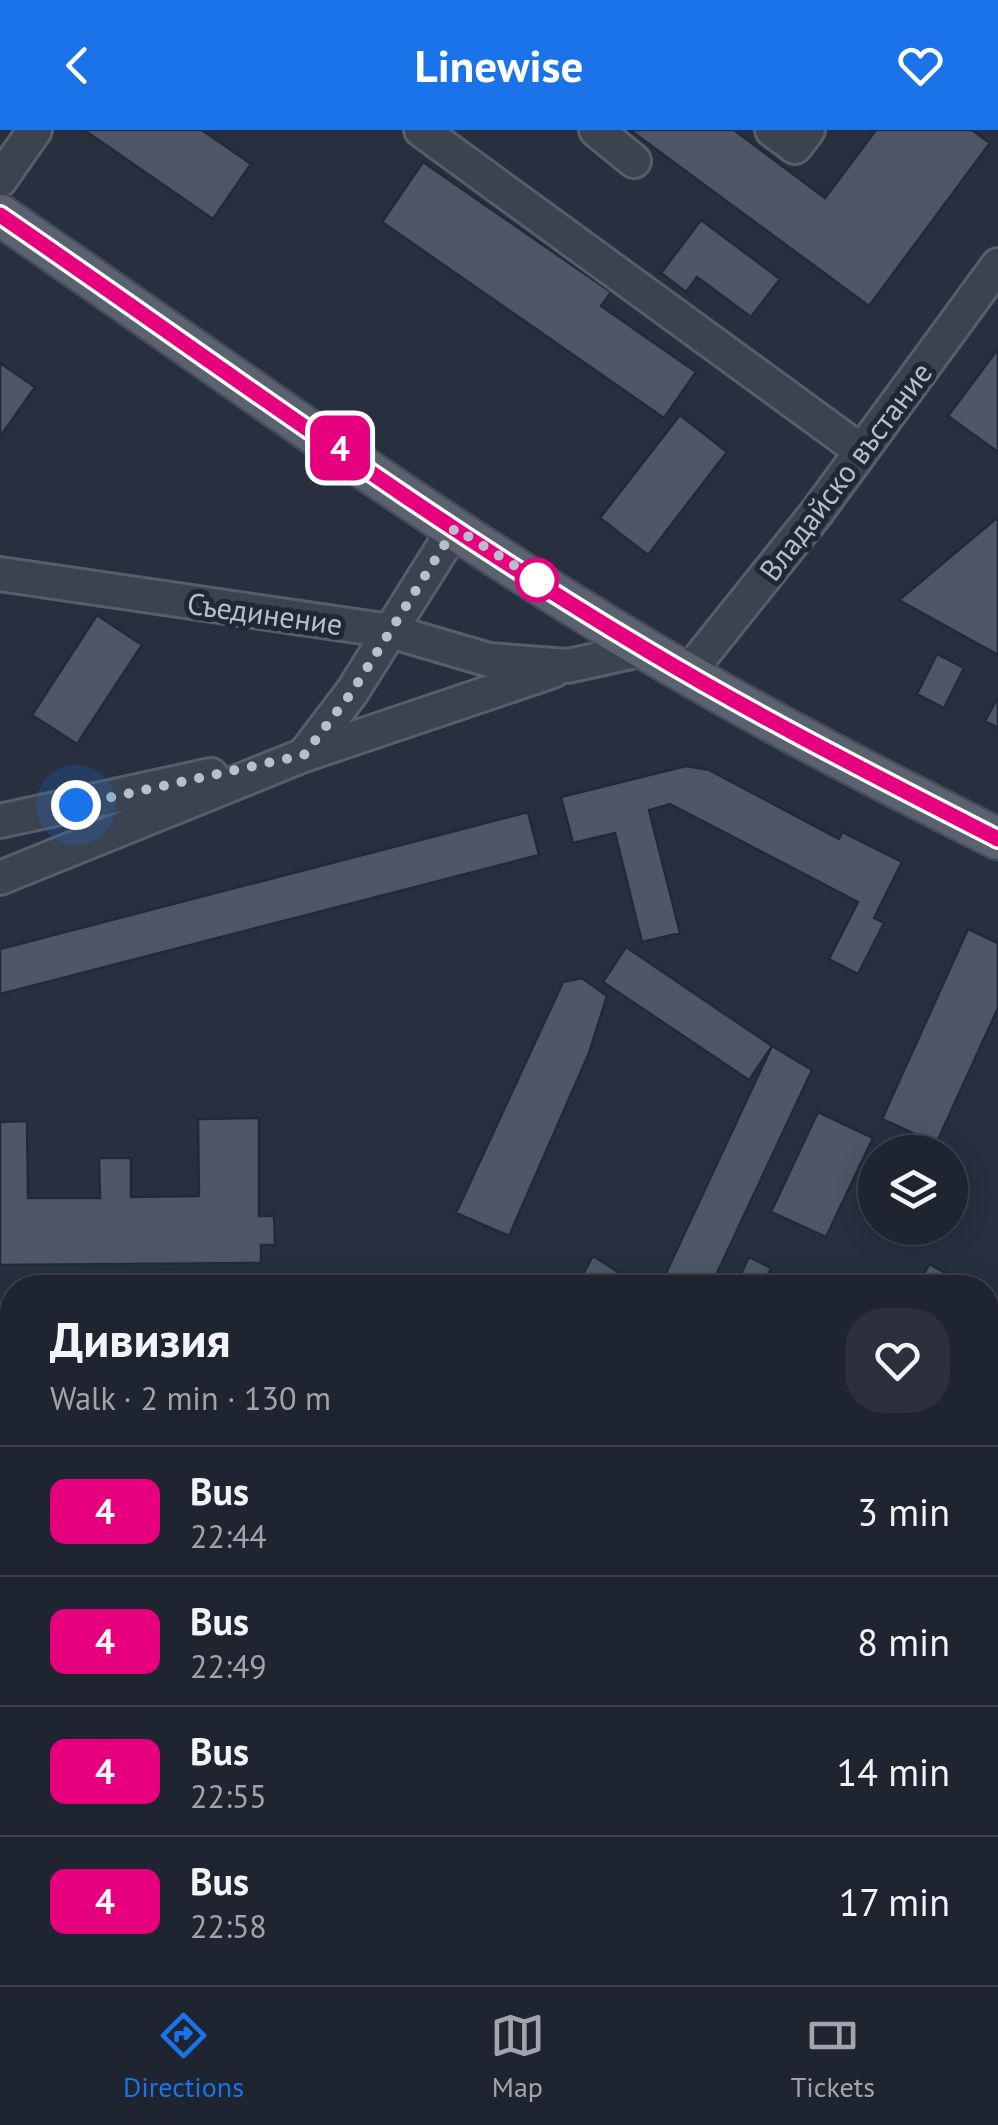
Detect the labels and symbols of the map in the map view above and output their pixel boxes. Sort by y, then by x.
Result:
street label: Владайско въстание [750,354,940,588]
line badge: 4 [308,416,372,480]
unlabelled marker [516,559,558,601]
street label: Съединение [185,583,345,643]
your location [51,780,101,830]

